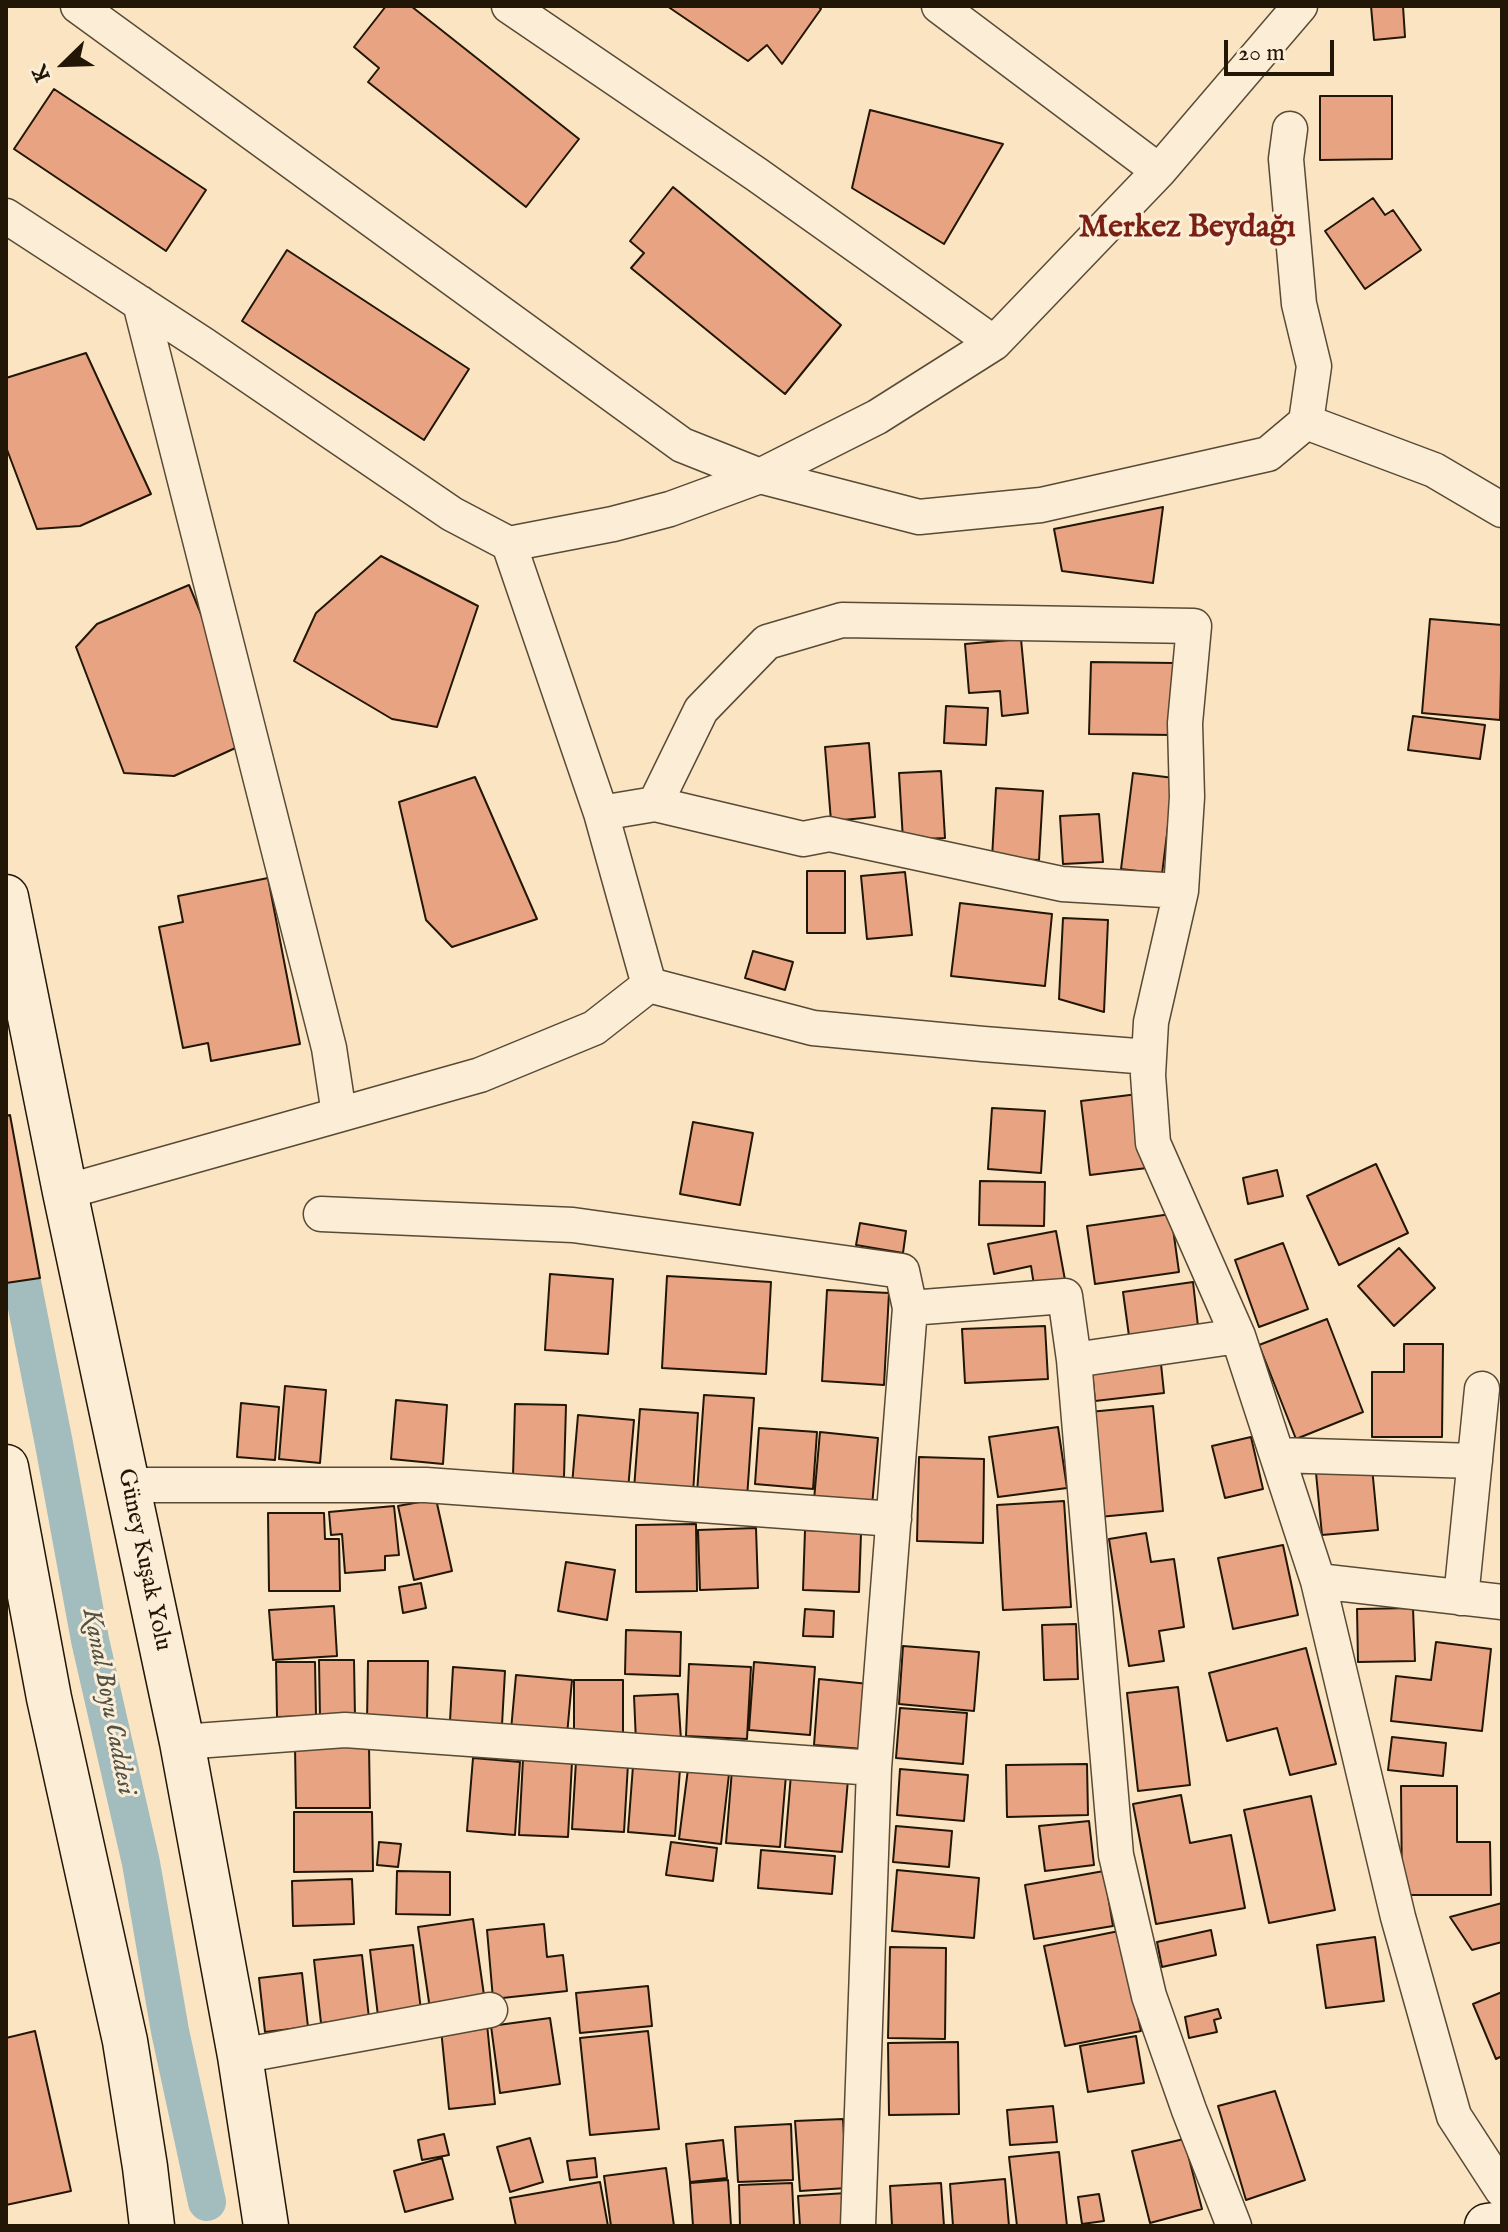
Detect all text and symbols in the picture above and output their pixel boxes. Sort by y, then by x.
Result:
north arrow [24,24,104,104]
scale bar [1228,24,1338,74]
text: 20 m [1238,38,1285,69]
text: K [26,61,58,86]
district label: Merkez Beydağı [1078,210,1296,248]
street label: Güney Kuşak Yolu [110,1466,176,1654]
water label: Kanal Boyu Caddesi [74,1606,140,1798]

